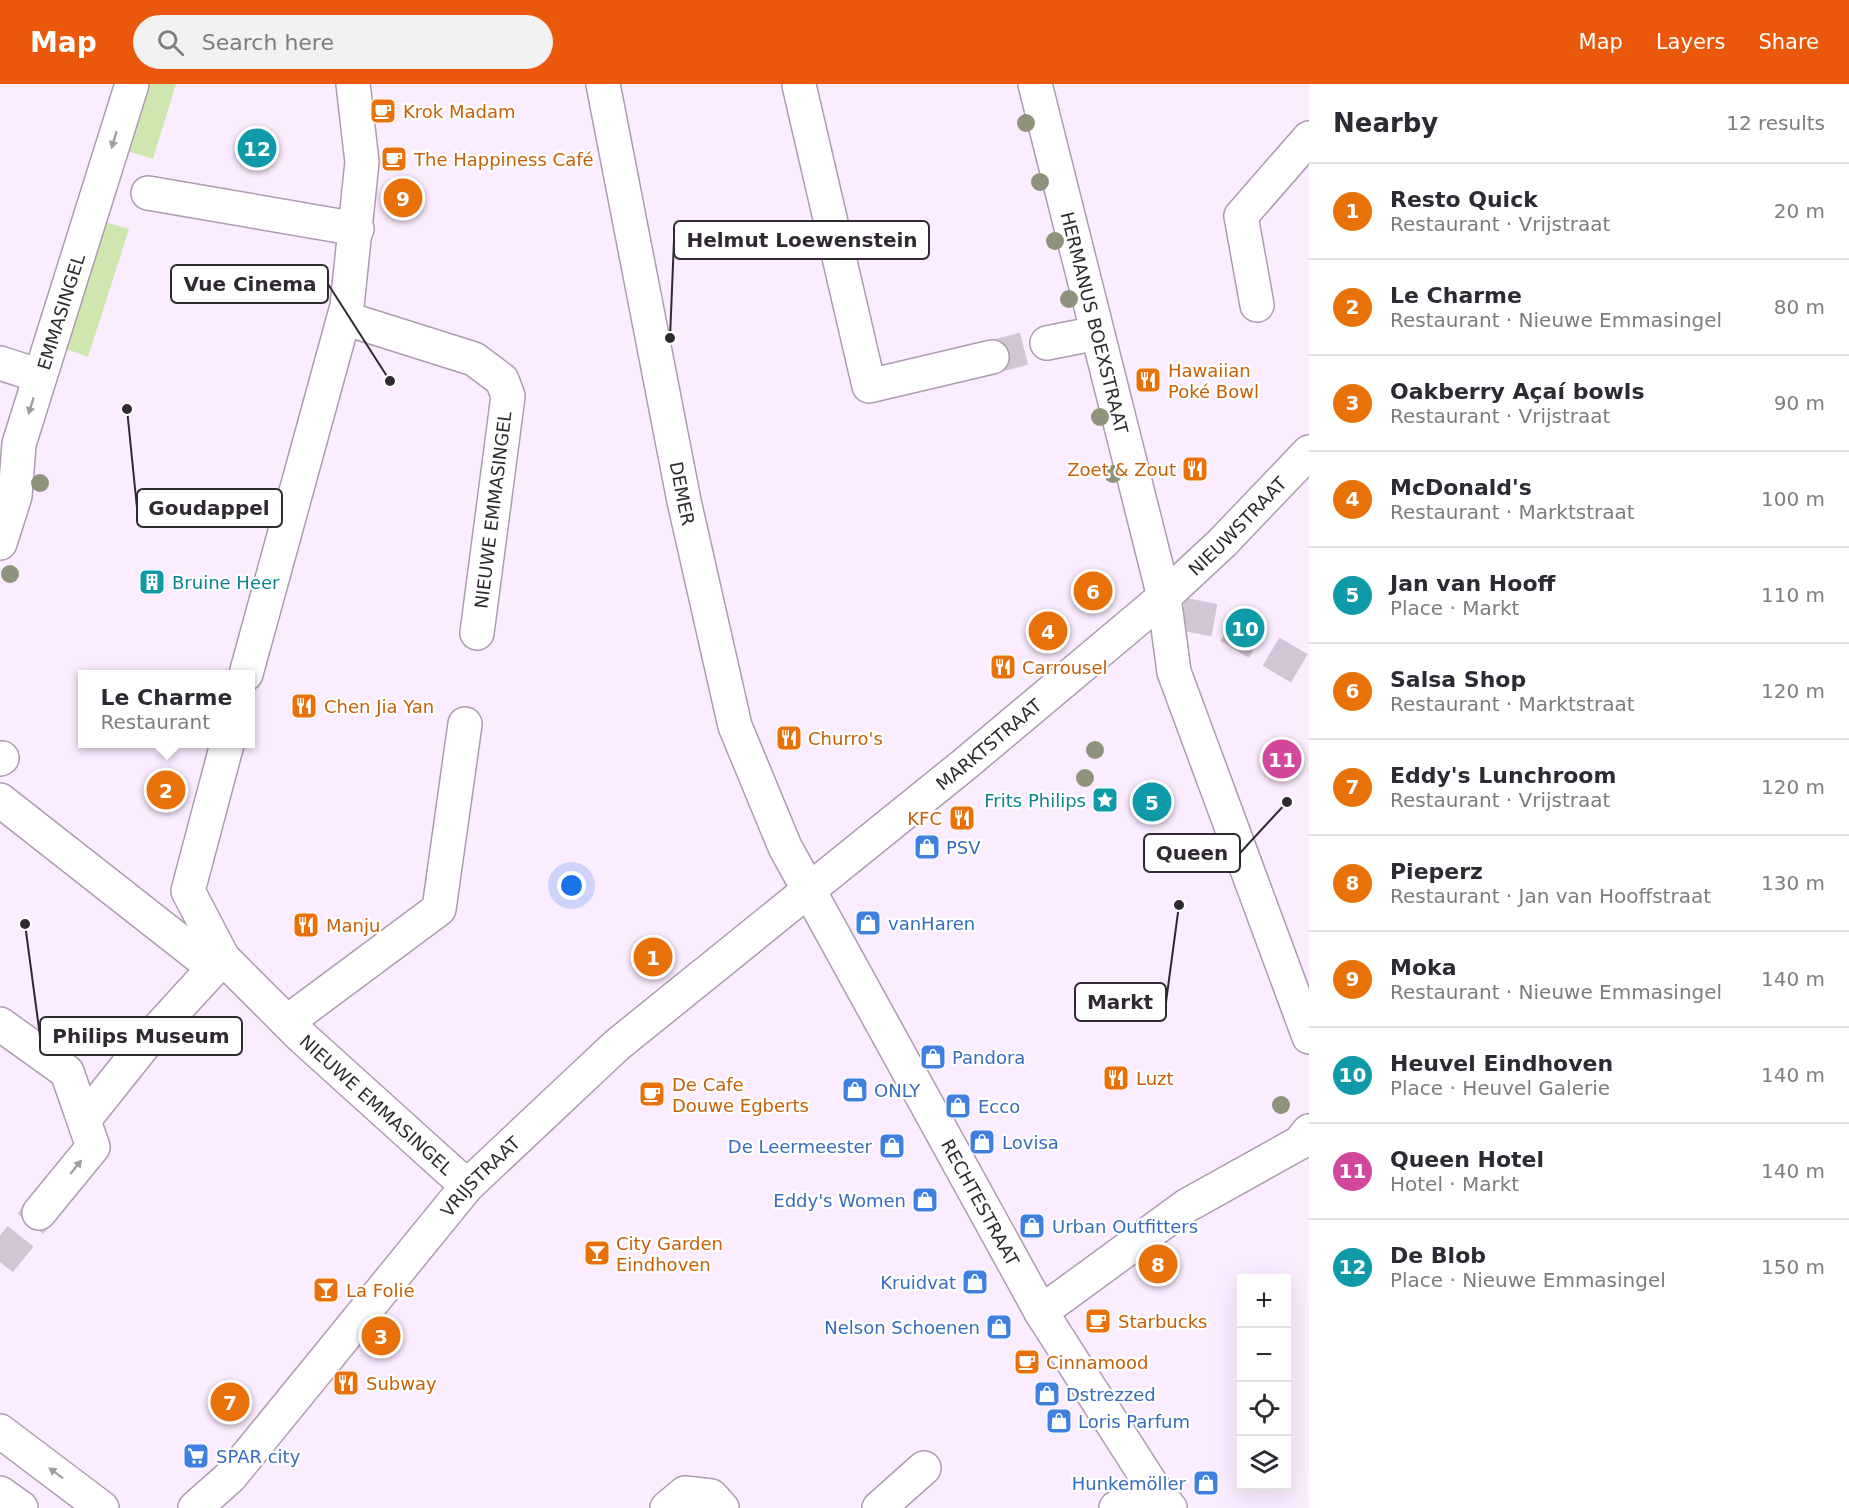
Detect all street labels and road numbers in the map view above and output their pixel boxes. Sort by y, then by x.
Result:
street label: HERMANUS BOEXSTRAAT [1057,209,1133,437]
street label: EMMASINGEL [32,251,89,372]
street label: NIEUWE EMMASINGEL [470,410,516,610]
street label: DEMER [666,460,700,527]
street label: NIEUWSTRAAT [1184,472,1291,580]
street label: MARKTSTRAAT [931,693,1046,794]
street label: NIEUWE EMMASINGEL [296,1030,457,1179]
street label: VRIJSTRAAT [436,1131,525,1221]
street label: RECHTESTRAAT [937,1135,1024,1270]

